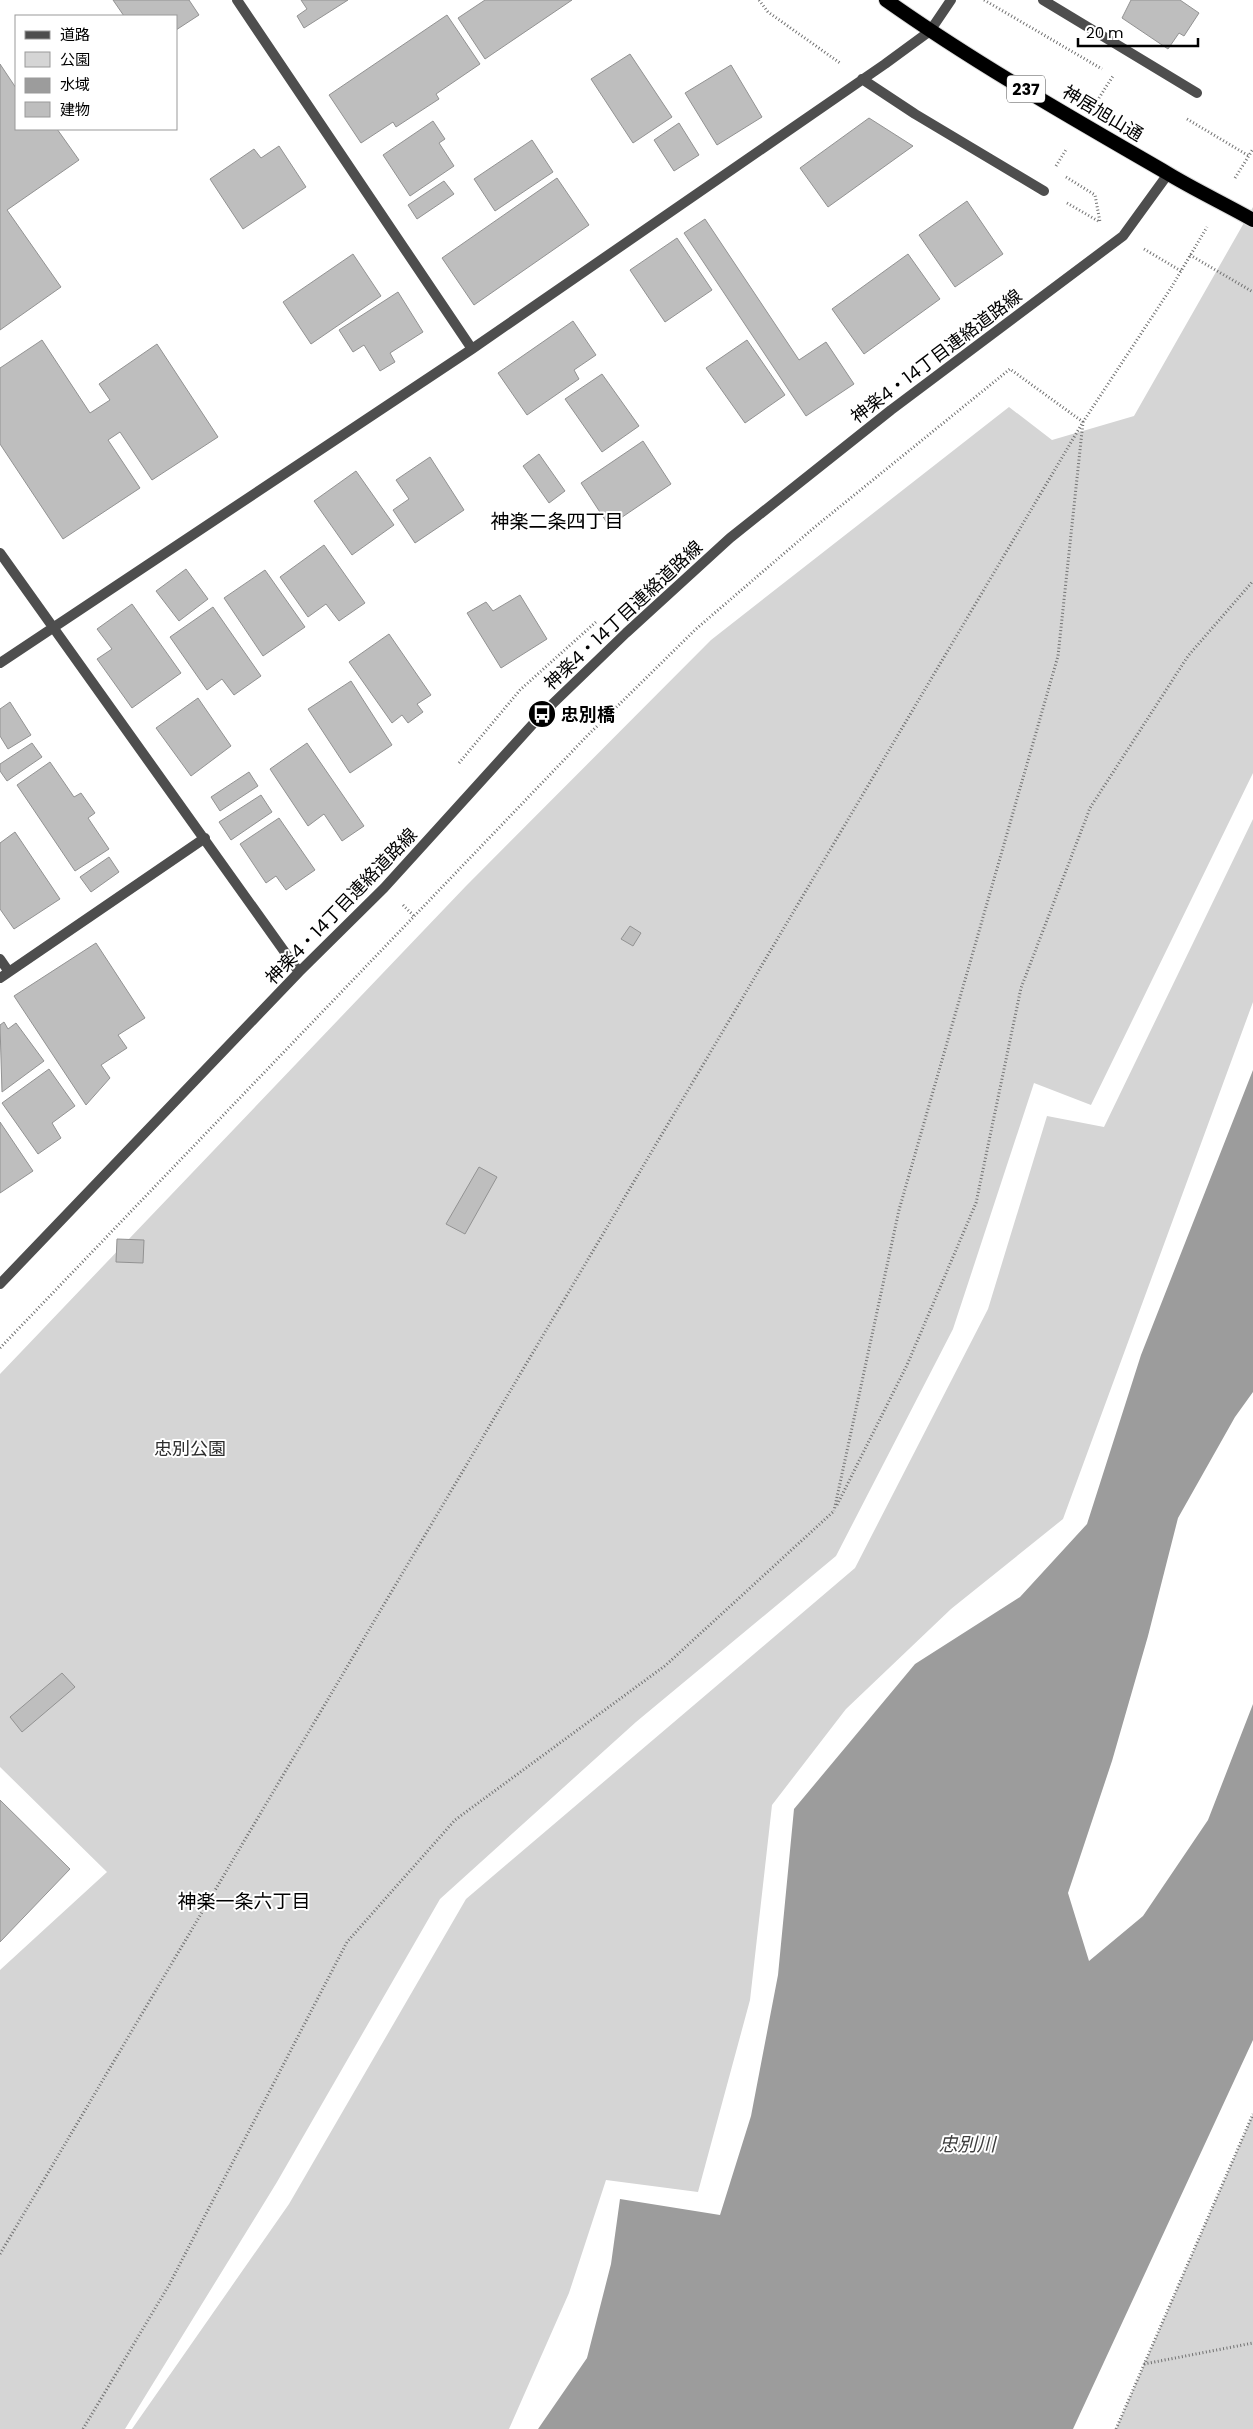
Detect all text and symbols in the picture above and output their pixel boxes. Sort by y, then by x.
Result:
legend [15,15,178,130]
scale bar [1078,15,1198,47]
text: 20 m [1086,22,1124,43]
text: 道路 [60,24,90,45]
text: 公園 [60,49,90,70]
text: 水域 [60,74,90,95]
road number: 237 [1007,76,1045,102]
street label: 神居旭山通 [1058,79,1148,147]
text: 建物 [60,99,90,120]
street label: 神楽4・14丁目連絡道路線 [845,283,1027,429]
district label: 神楽二条四丁目 [490,508,624,535]
street label: 神楽4・14丁目連絡道路線 [538,535,708,695]
bus stop icon: 忠別橋 [527,699,557,729]
place label: 忠別橋 [561,702,615,727]
street label: 神楽4・14丁目連絡道路線 [260,822,422,990]
park label: 忠別公園 [154,1436,226,1461]
district label: 神楽一条六丁目 [177,1888,311,1915]
water label: 忠別川 [938,2131,997,2158]

